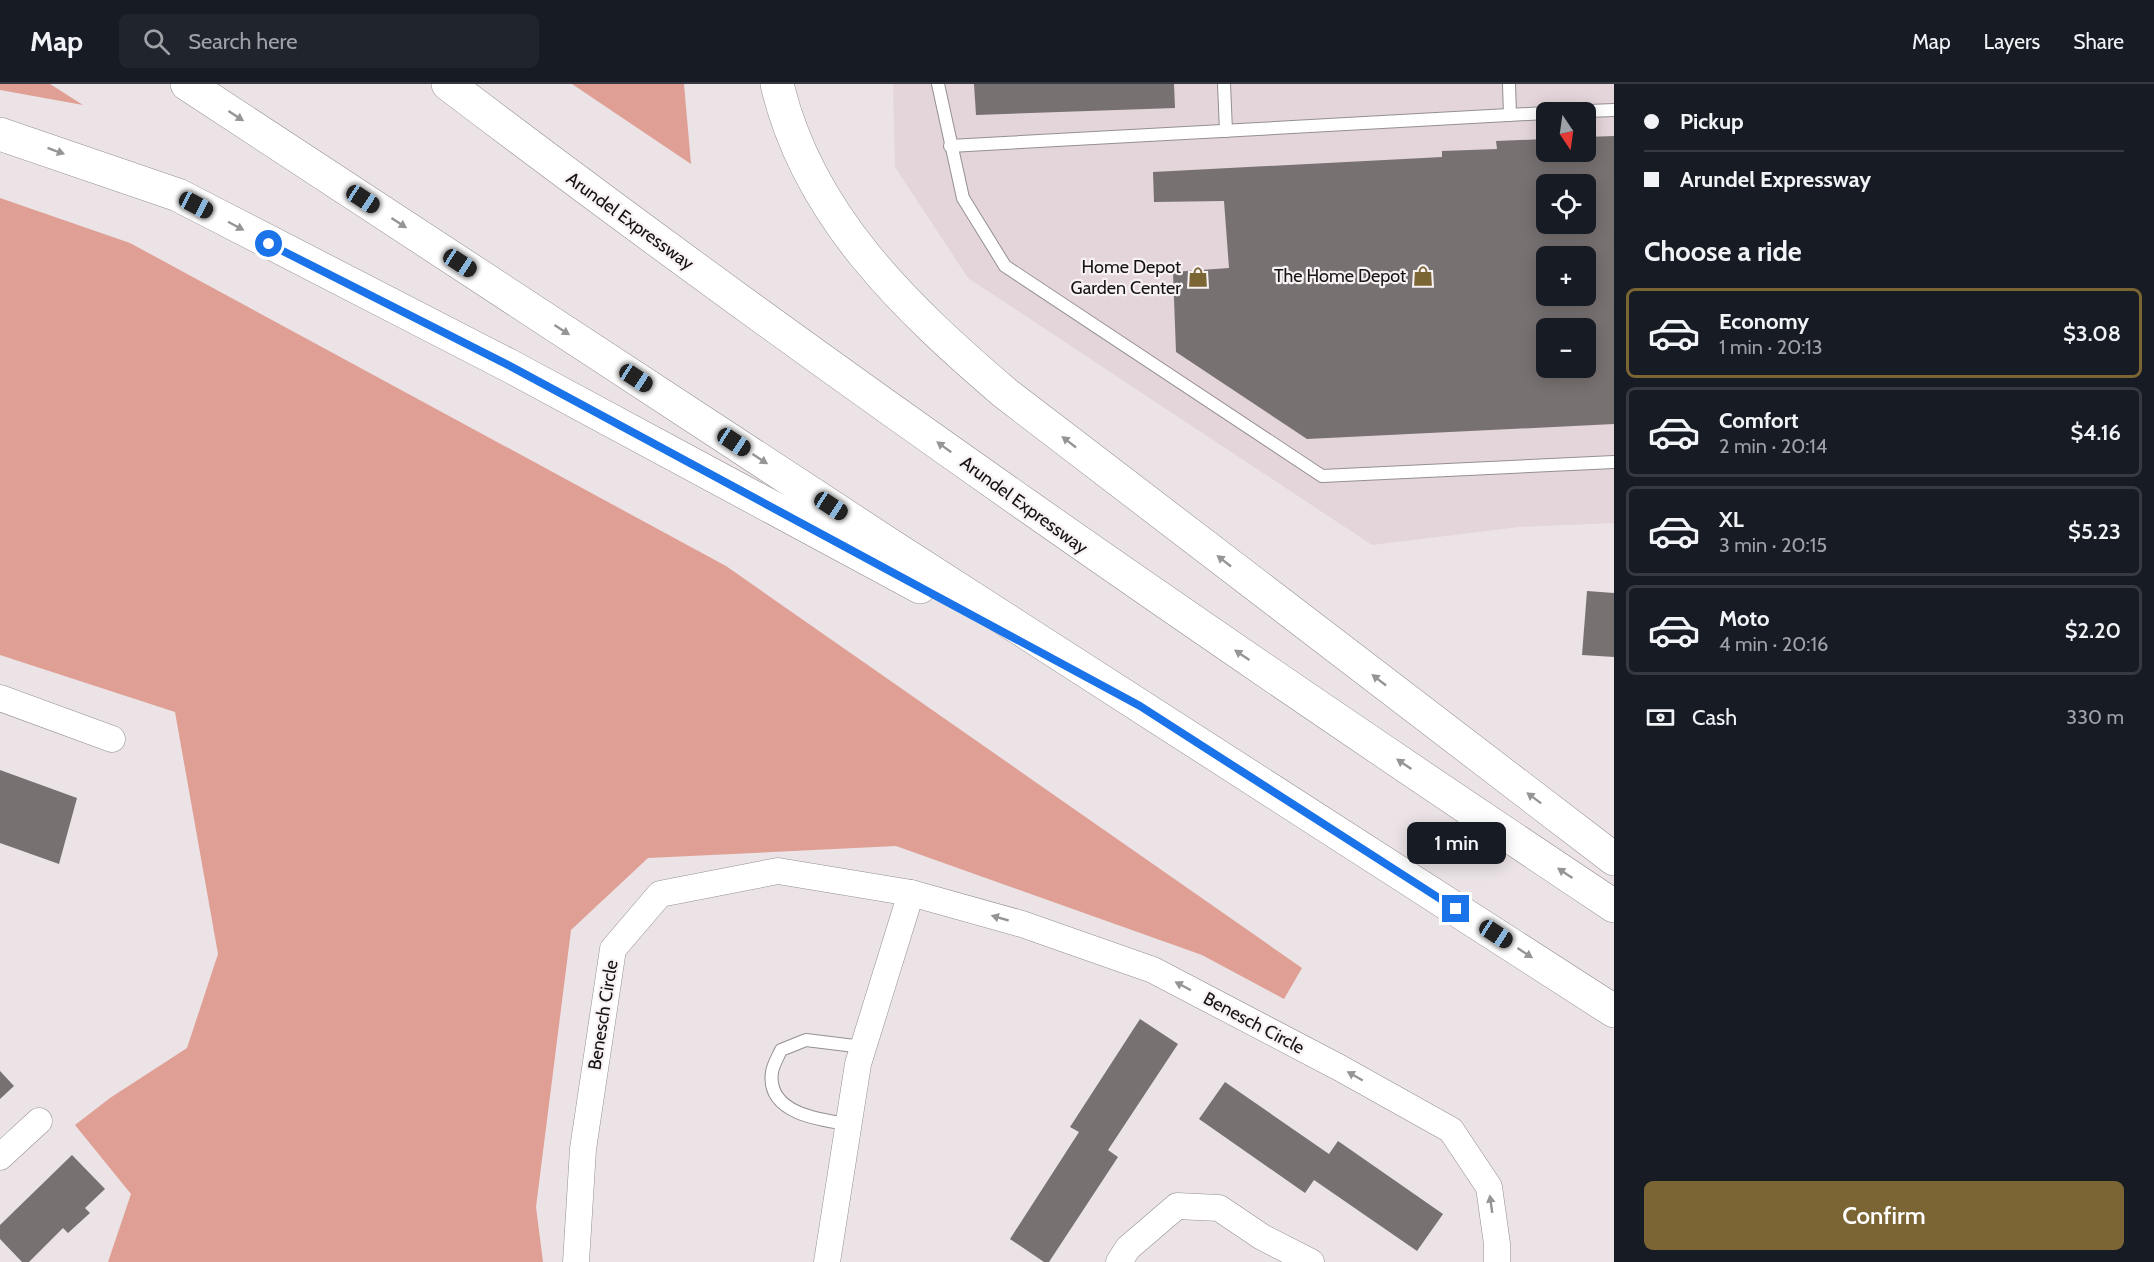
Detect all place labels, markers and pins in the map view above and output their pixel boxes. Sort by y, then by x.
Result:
place label: Home Depot Garden Center [1071,256,1181,299]
shop icon: The Home Depot [1411,264,1435,288]
shop icon: Home Depot Garden Center [1186,265,1210,289]
place label: The Home Depot [1274,265,1406,287]

